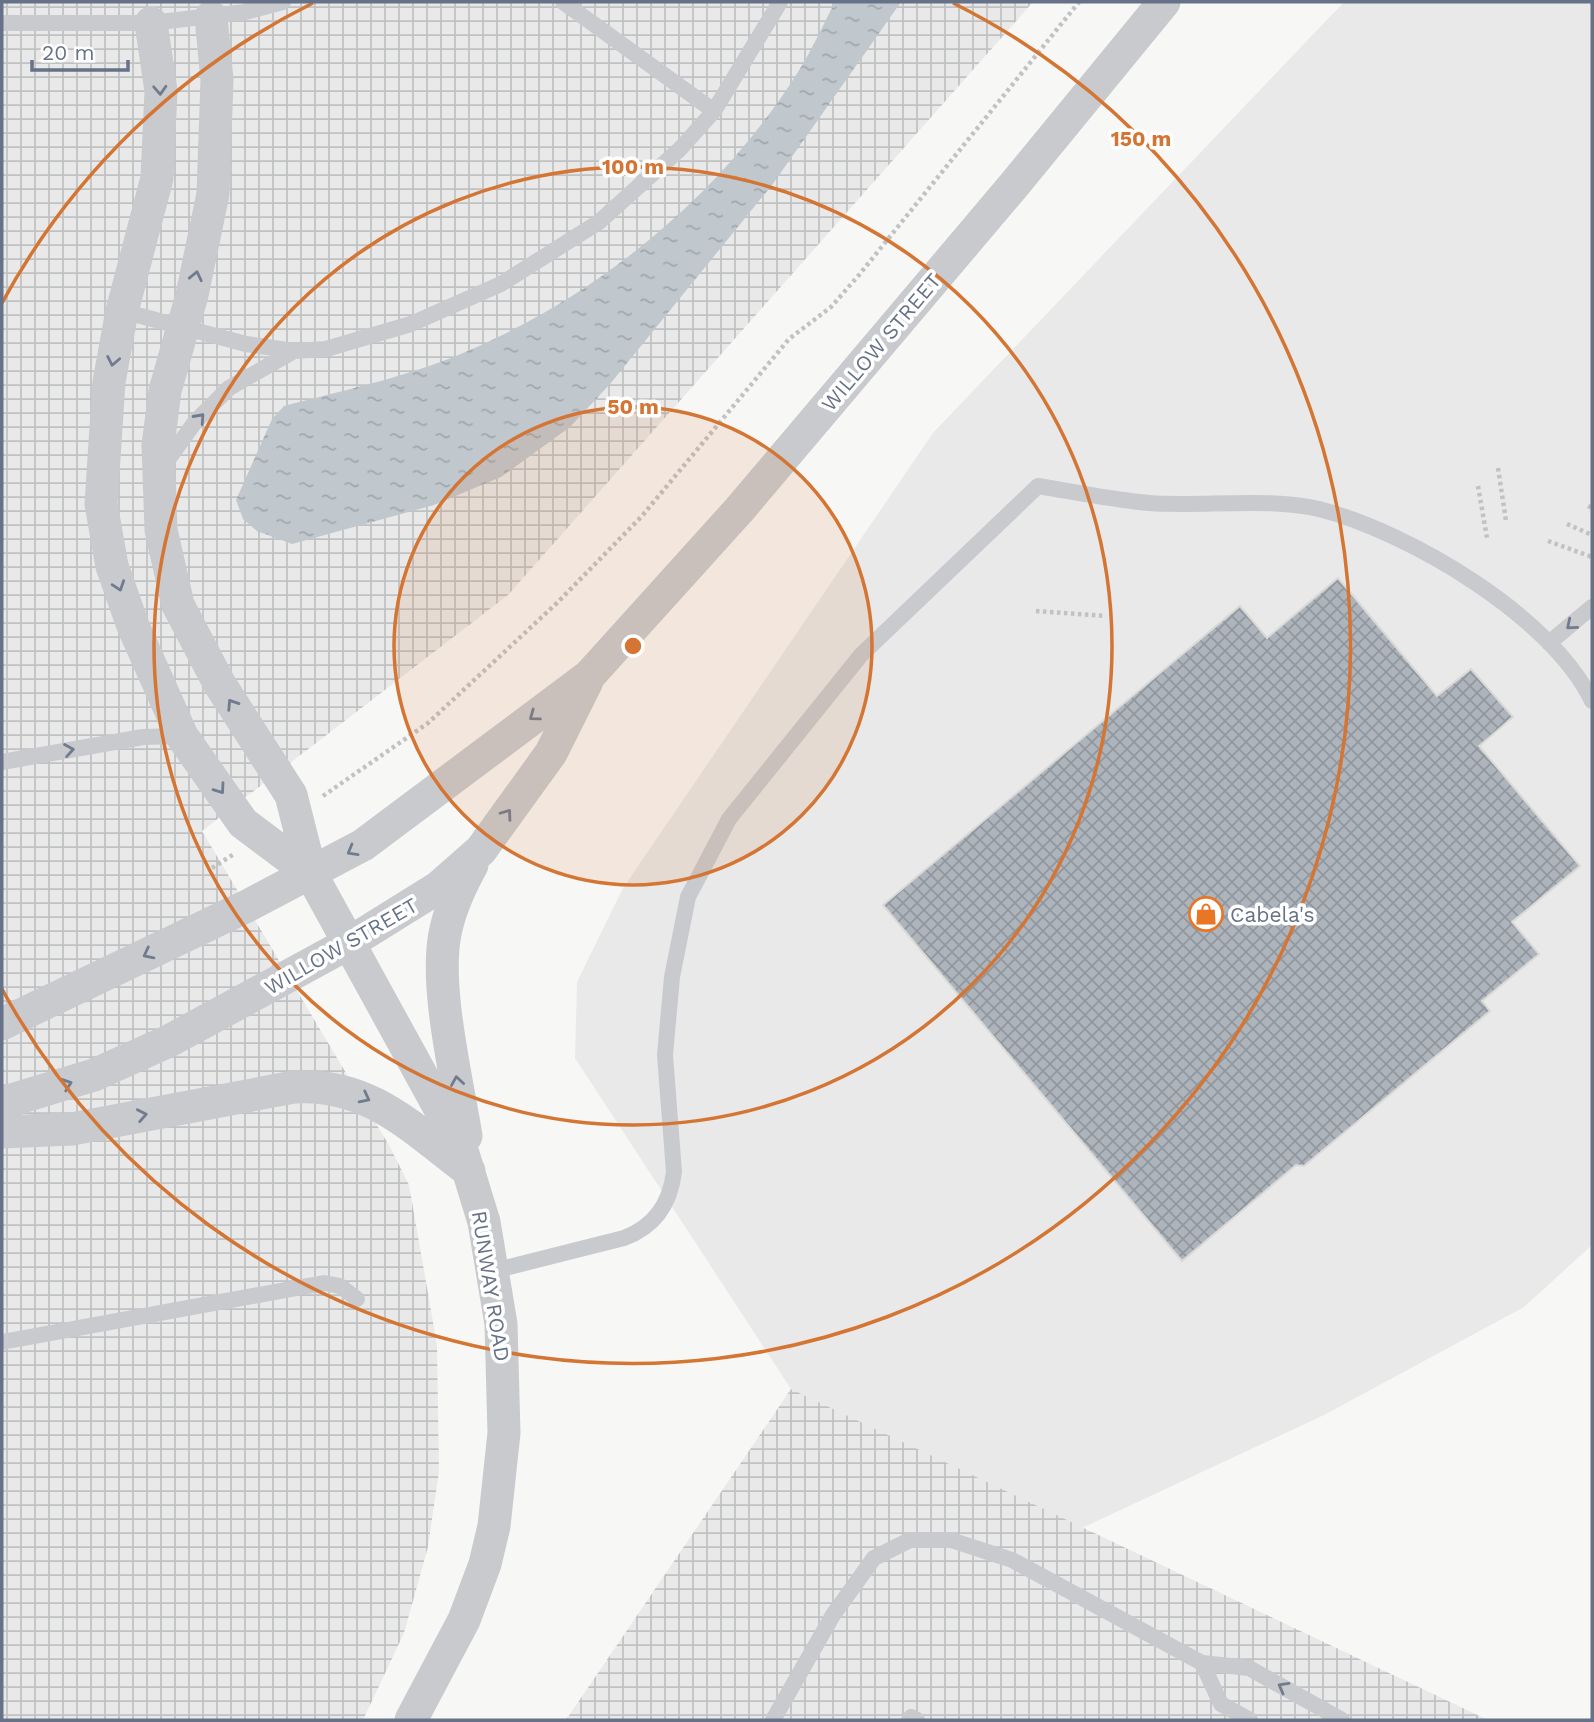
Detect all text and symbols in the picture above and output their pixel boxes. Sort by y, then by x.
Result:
scale bar [32,28,128,72]
text: 20 m [42,40,94,65]
one-way arrow [152,85,167,96]
text: 150 m [1111,126,1171,151]
text: 100 m [602,154,664,179]
street label: WILLOW STREET [816,268,946,416]
one-way arrow [187,270,202,282]
one-way arrow [106,355,121,367]
text: 50 m [607,394,659,419]
one-way arrow [191,413,204,426]
one-way arrow [111,580,125,592]
one-way arrow [1566,617,1579,629]
centre of rings [621,634,645,658]
one-way arrow [227,698,240,711]
one-way arrow [529,708,542,720]
one-way arrow [63,743,75,758]
one-way arrow [212,781,224,794]
one-way arrow [498,809,511,822]
one-way arrow [346,843,359,856]
street label: WILLOW STREET [260,892,422,1000]
shop icon: Cabela's [1187,895,1225,933]
place label: Cabela's [1230,902,1315,927]
one-way arrow [143,945,156,959]
one-way arrow [450,1075,465,1087]
one-way arrow [61,1078,73,1092]
one-way arrow [358,1089,370,1103]
one-way arrow [136,1109,148,1124]
street label: RUNWAY ROAD [467,1209,515,1363]
one-way arrow [1277,1682,1290,1695]

